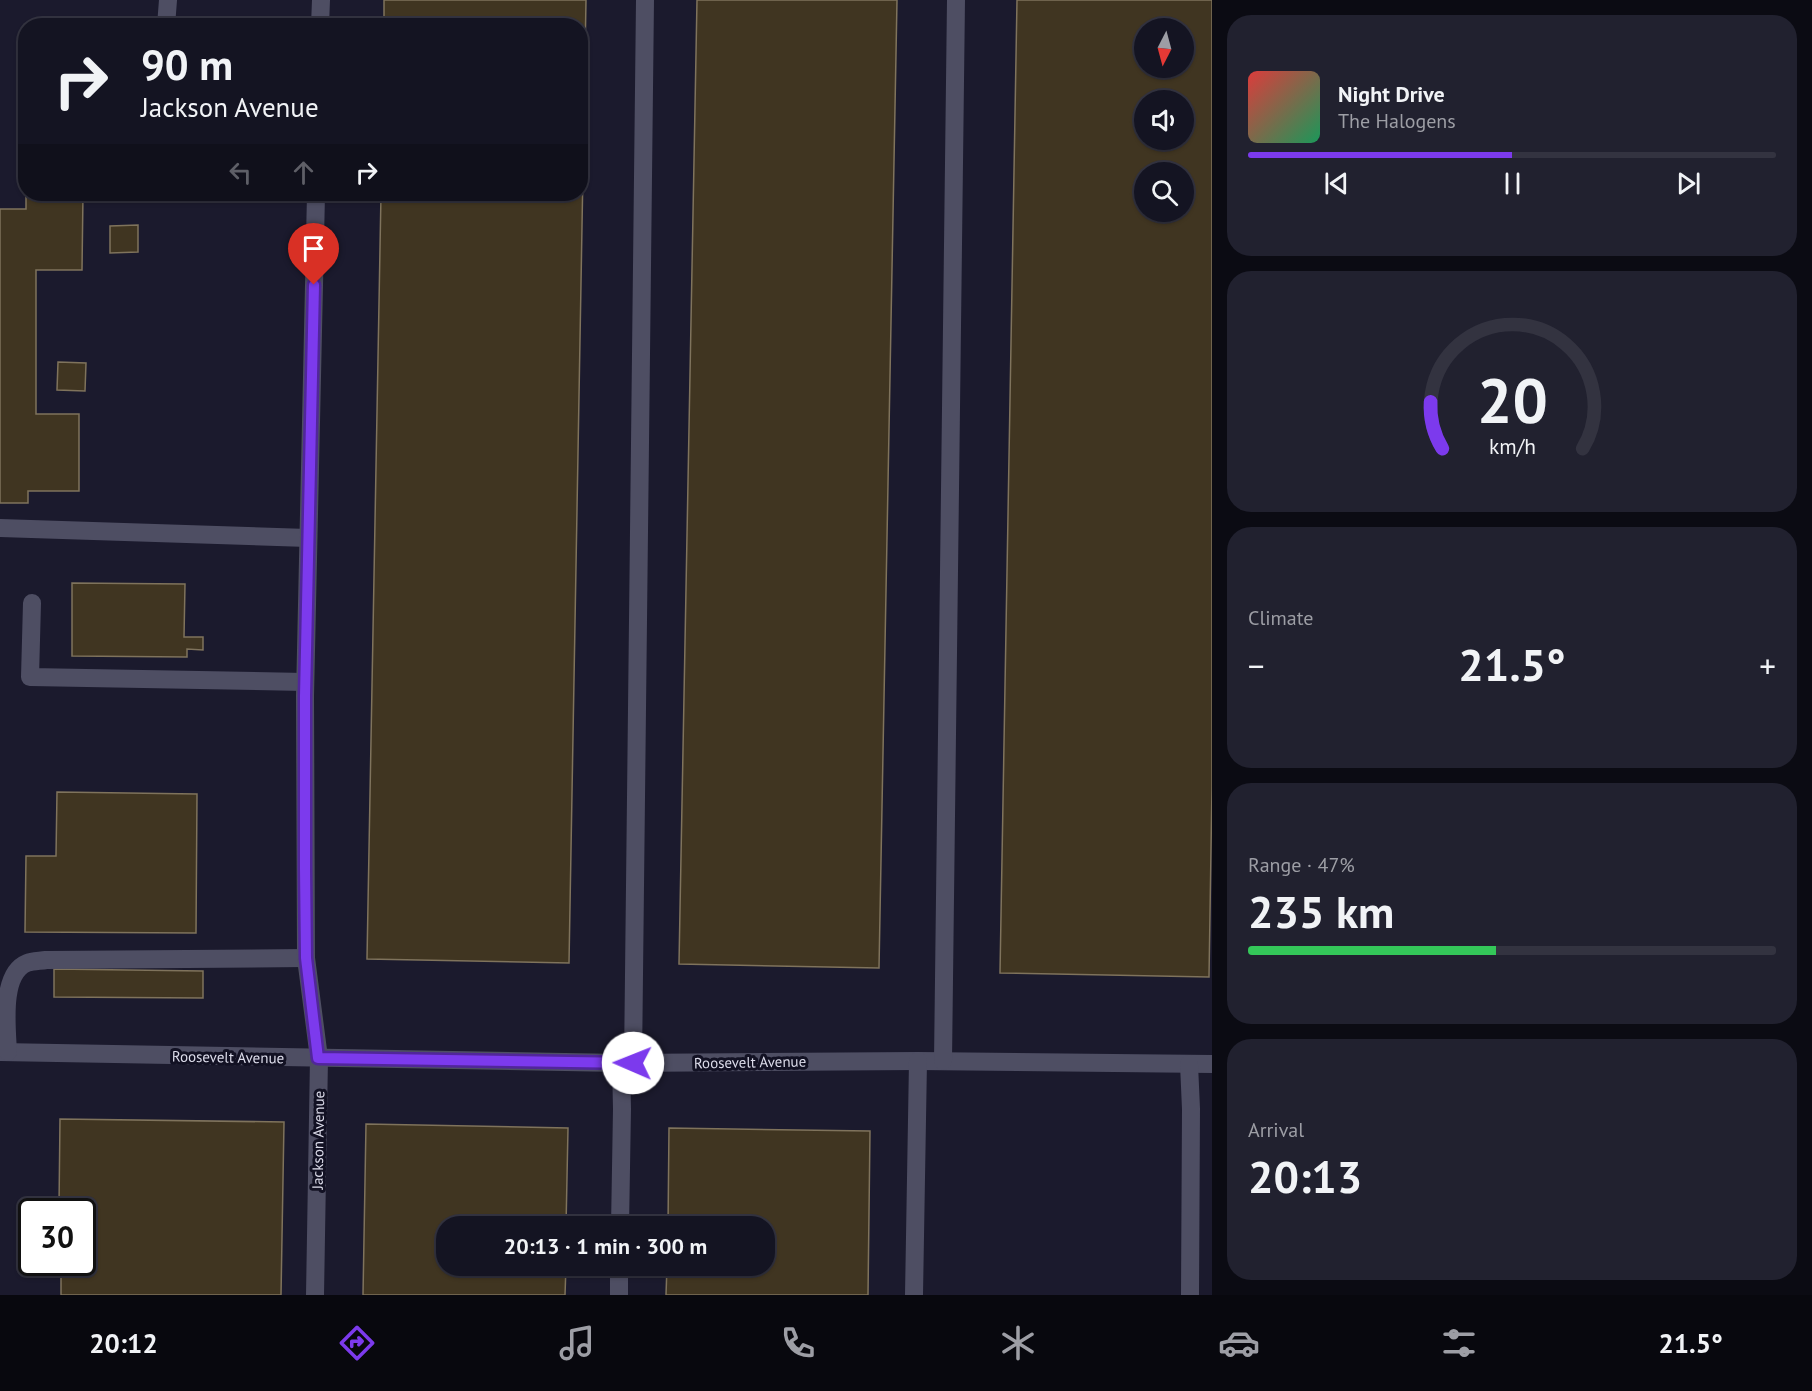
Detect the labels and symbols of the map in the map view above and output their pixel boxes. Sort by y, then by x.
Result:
north arrow [1134,18,1194,78]
pin [288,223,339,285]
position arrow [601,1031,665,1095]
street label: Roosevelt Avenue [172,1047,284,1067]
street label: Roosevelt Avenue [694,1052,806,1072]
street label: Jackson Avenue [308,1090,328,1191]
speed limit sign: 30 [18,1198,96,1276]

